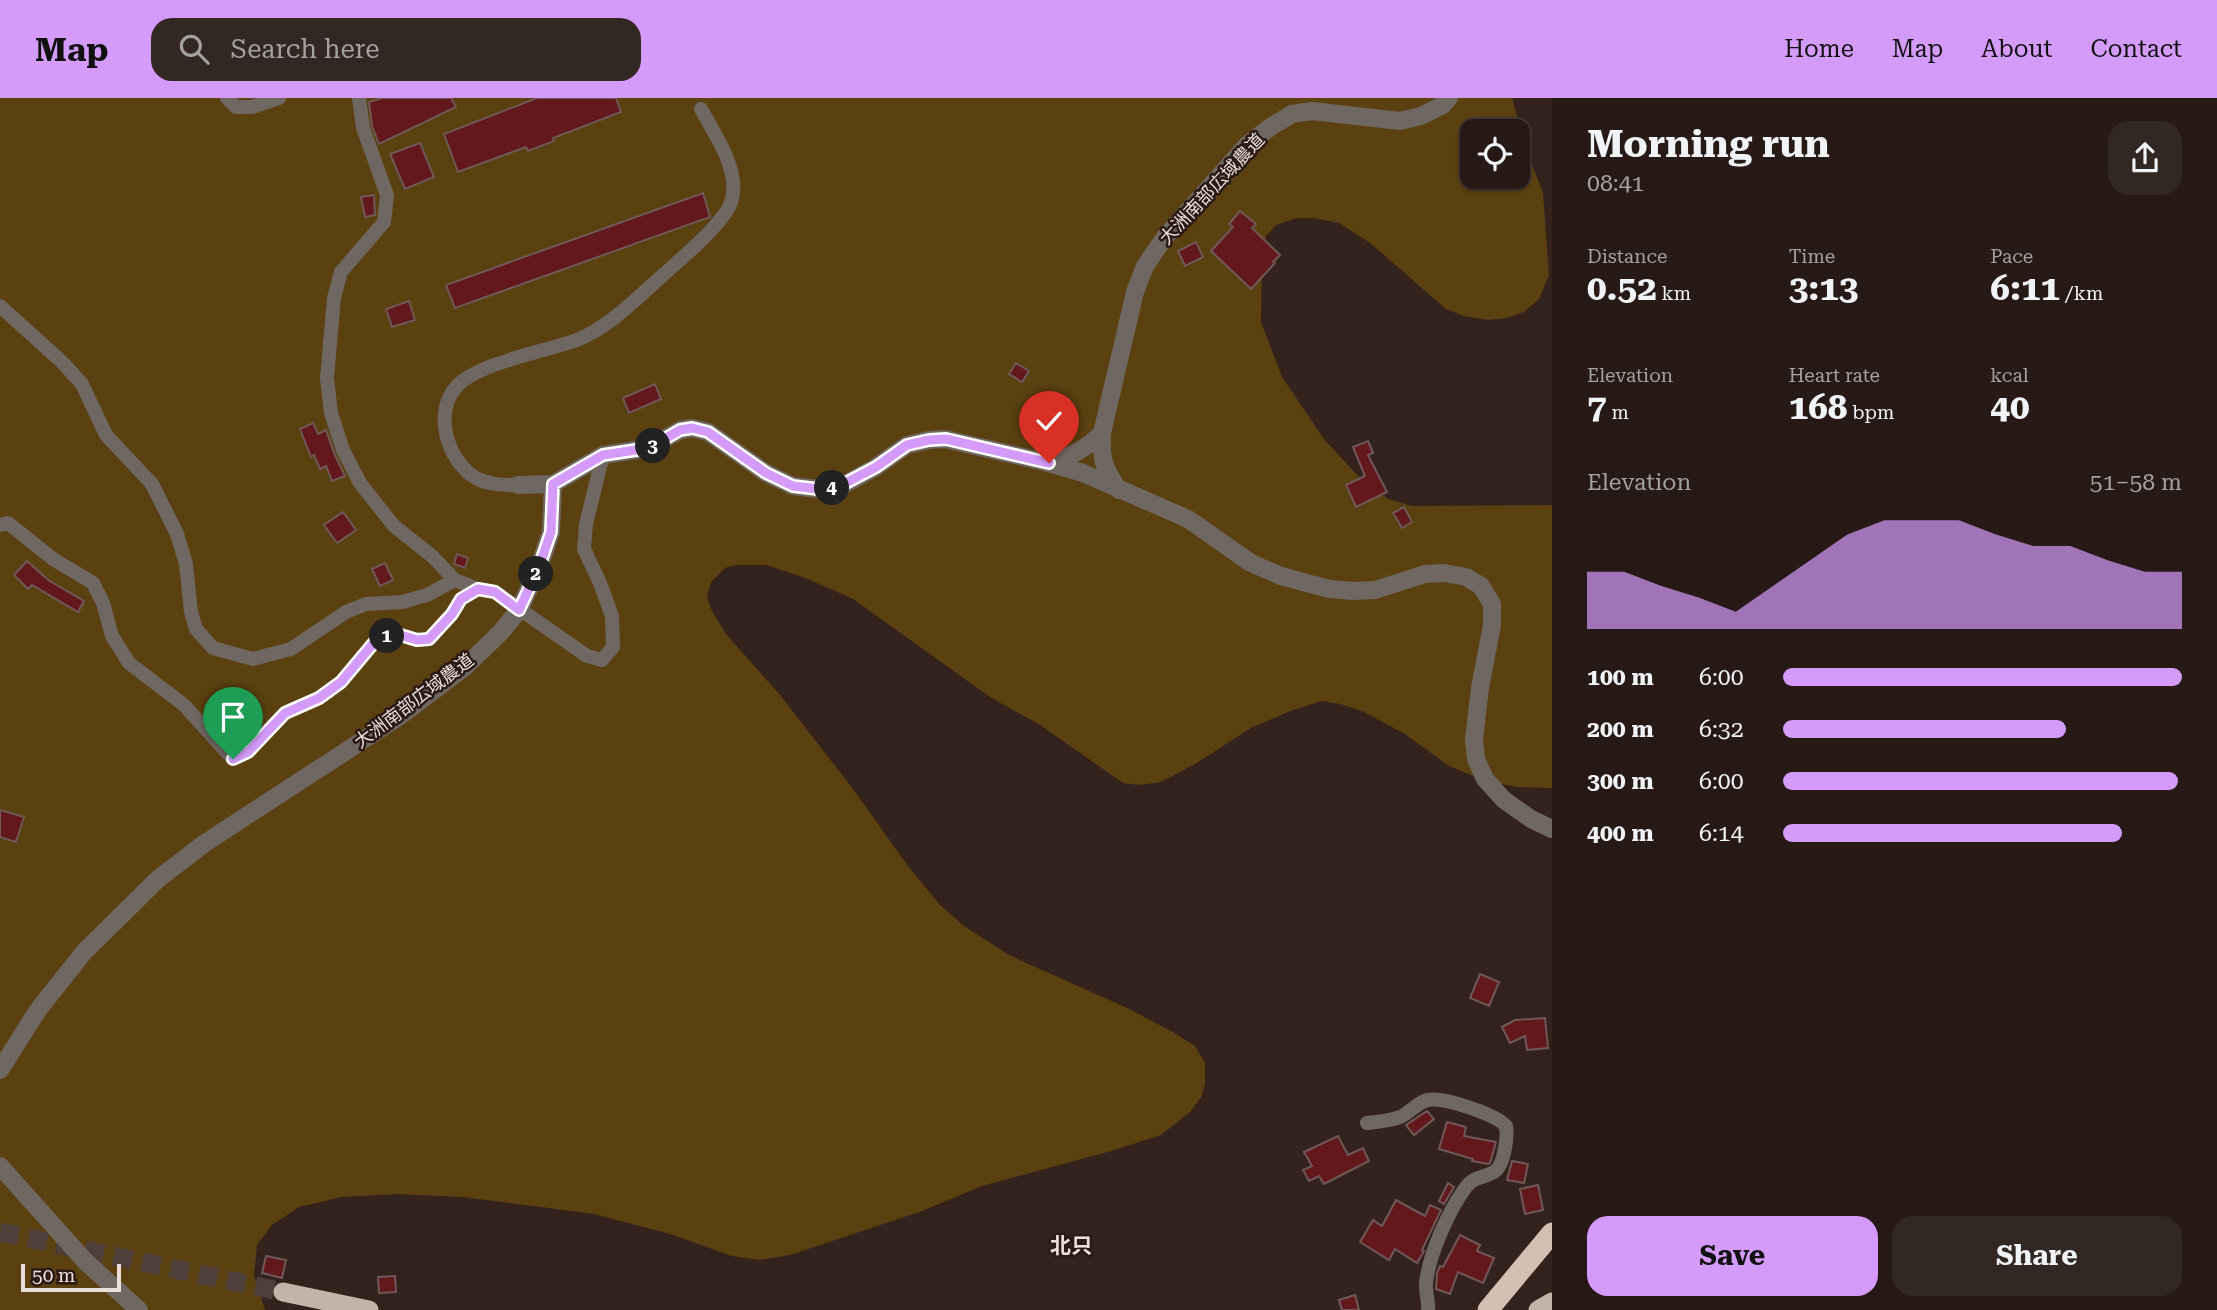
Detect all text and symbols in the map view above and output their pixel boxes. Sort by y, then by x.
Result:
search box [151,18,641,81]
text: Map [35,30,109,69]
icon: search [175,30,213,68]
text: Search here [231,34,380,64]
text: Home [1784,35,1854,63]
text: Map [1892,35,1943,63]
text: About [1981,35,2052,63]
text: Contact [2090,35,2182,63]
map controls [1460,119,1530,189]
button: locate [1460,119,1530,189]
button: share [2108,121,2182,195]
text: Morning run [1587,122,1830,166]
street label: 大洲南部広域農道 [1155,129,1268,248]
text: 08:41 [1587,170,1644,197]
text: Distance [1587,245,1667,268]
text: Time [1789,245,1835,268]
text: Pace [1990,245,2033,268]
text: 0.52 [1587,268,1657,309]
text: 3:13 [1789,268,1858,309]
text: 6:11 [1990,268,2060,309]
text: km [1657,282,1691,305]
text: /km [2060,282,2103,305]
text: Elevation [1587,364,1673,387]
text: Heart rate [1789,364,1880,387]
text: kcal [1990,364,2029,387]
text: 7 [1587,387,1607,428]
text: 168 [1789,387,1847,428]
text: 40 [1990,387,2030,428]
pin [1019,391,1079,463]
text: m [1607,401,1629,424]
text: bpm [1847,401,1894,424]
icon: check [1030,402,1068,440]
pin: 3 [636,428,670,464]
text: 3 [647,434,658,457]
text: Elevation [1587,469,1691,496]
text: 51–58 m [2090,469,2182,496]
pin: 4 [814,470,850,506]
text: 4 [826,476,837,499]
pin: 2 [518,556,554,592]
text: 2 [530,562,541,585]
pin: 1 [370,618,404,654]
text: 1 [381,624,392,647]
street label: 大洲南部広域農道 [350,649,478,752]
text: 100 m [1587,664,1654,691]
text: 6:00 [1699,664,1744,691]
pin [203,687,263,759]
icon: arrive [214,698,252,736]
text: 200 m [1587,716,1654,743]
text: 6:32 [1699,716,1744,743]
text: 300 m [1587,768,1654,795]
text: 6:00 [1699,768,1744,795]
text: 400 m [1587,820,1654,847]
text: 6:14 [1699,820,1744,847]
button: Save [1587,1216,1878,1296]
button: Share [1892,1216,2182,1296]
district label: 北只 [1050,1234,1092,1258]
scale bar [21,1261,121,1293]
text: 50 m [32,1264,75,1287]

